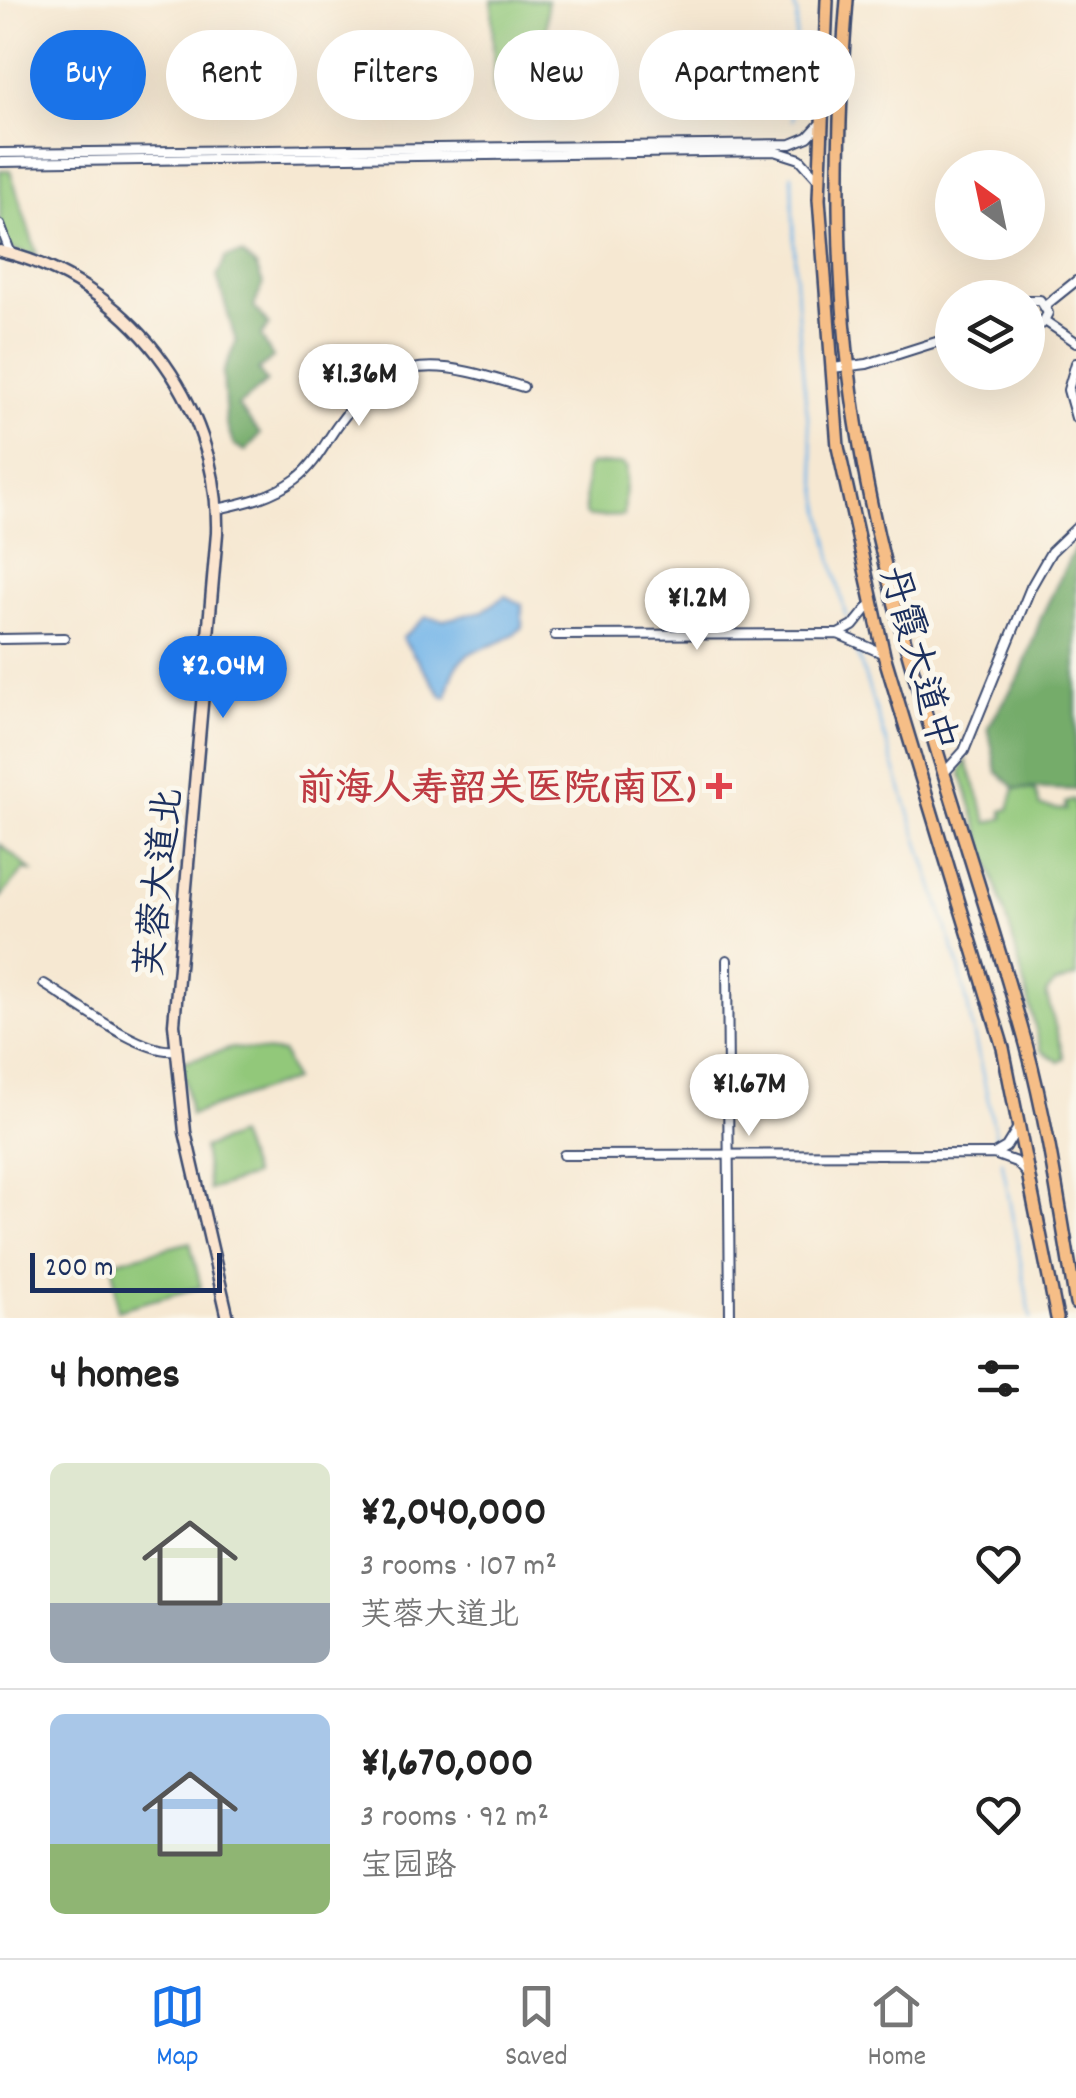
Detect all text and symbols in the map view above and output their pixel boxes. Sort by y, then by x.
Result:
chip: Buy [30,30,146,120]
chip: Rent [166,30,297,120]
chip: Filters [317,30,474,120]
chip: New [494,30,619,120]
chip: Apartment [639,30,855,120]
north arrow [935,150,1045,260]
map controls [935,150,1045,390]
button: layers [935,280,1045,390]
pin: ¥1.36M [278,344,440,429]
text: ¥1.36M [321,353,397,399]
street label: 丹霞大道中 [862,561,967,758]
pin: ¥1.2M [627,568,767,653]
text: ¥1.2M [667,577,727,623]
pin: ¥2.04M [142,636,304,721]
text: ¥2.04M [181,645,265,691]
place label: 前海人寿韶关医院(南区) [297,764,696,819]
marker: 前海人寿韶关医院(南区) [706,773,732,799]
street label: 芙蓉大道北 [125,785,200,980]
pin: ¥1.67M [668,1054,830,1139]
text: ¥1.67M [712,1063,786,1109]
scale bar [30,1248,222,1292]
text: 200 m [45,1250,113,1290]
text: 4 homes [50,1348,180,1408]
icon: filters [971,1351,1026,1406]
text: ¥2,040,000 [360,1485,547,1545]
icon: home [130,1503,250,1623]
icon: heart [971,1536,1026,1591]
text: 3 rooms · 107 m² [360,1545,557,1591]
text: 芙蓉大道北 [360,1595,520,1641]
text: ¥1,670,000 [360,1736,534,1796]
icon: home [130,1754,250,1874]
icon: heart [971,1787,1026,1842]
text: 3 rooms · 92 m² [360,1796,549,1842]
text: 宝园路 [360,1846,456,1892]
tab: Map [150,1979,205,2079]
tab: Saved [505,1979,568,2079]
tab: Home [868,1979,926,2079]

